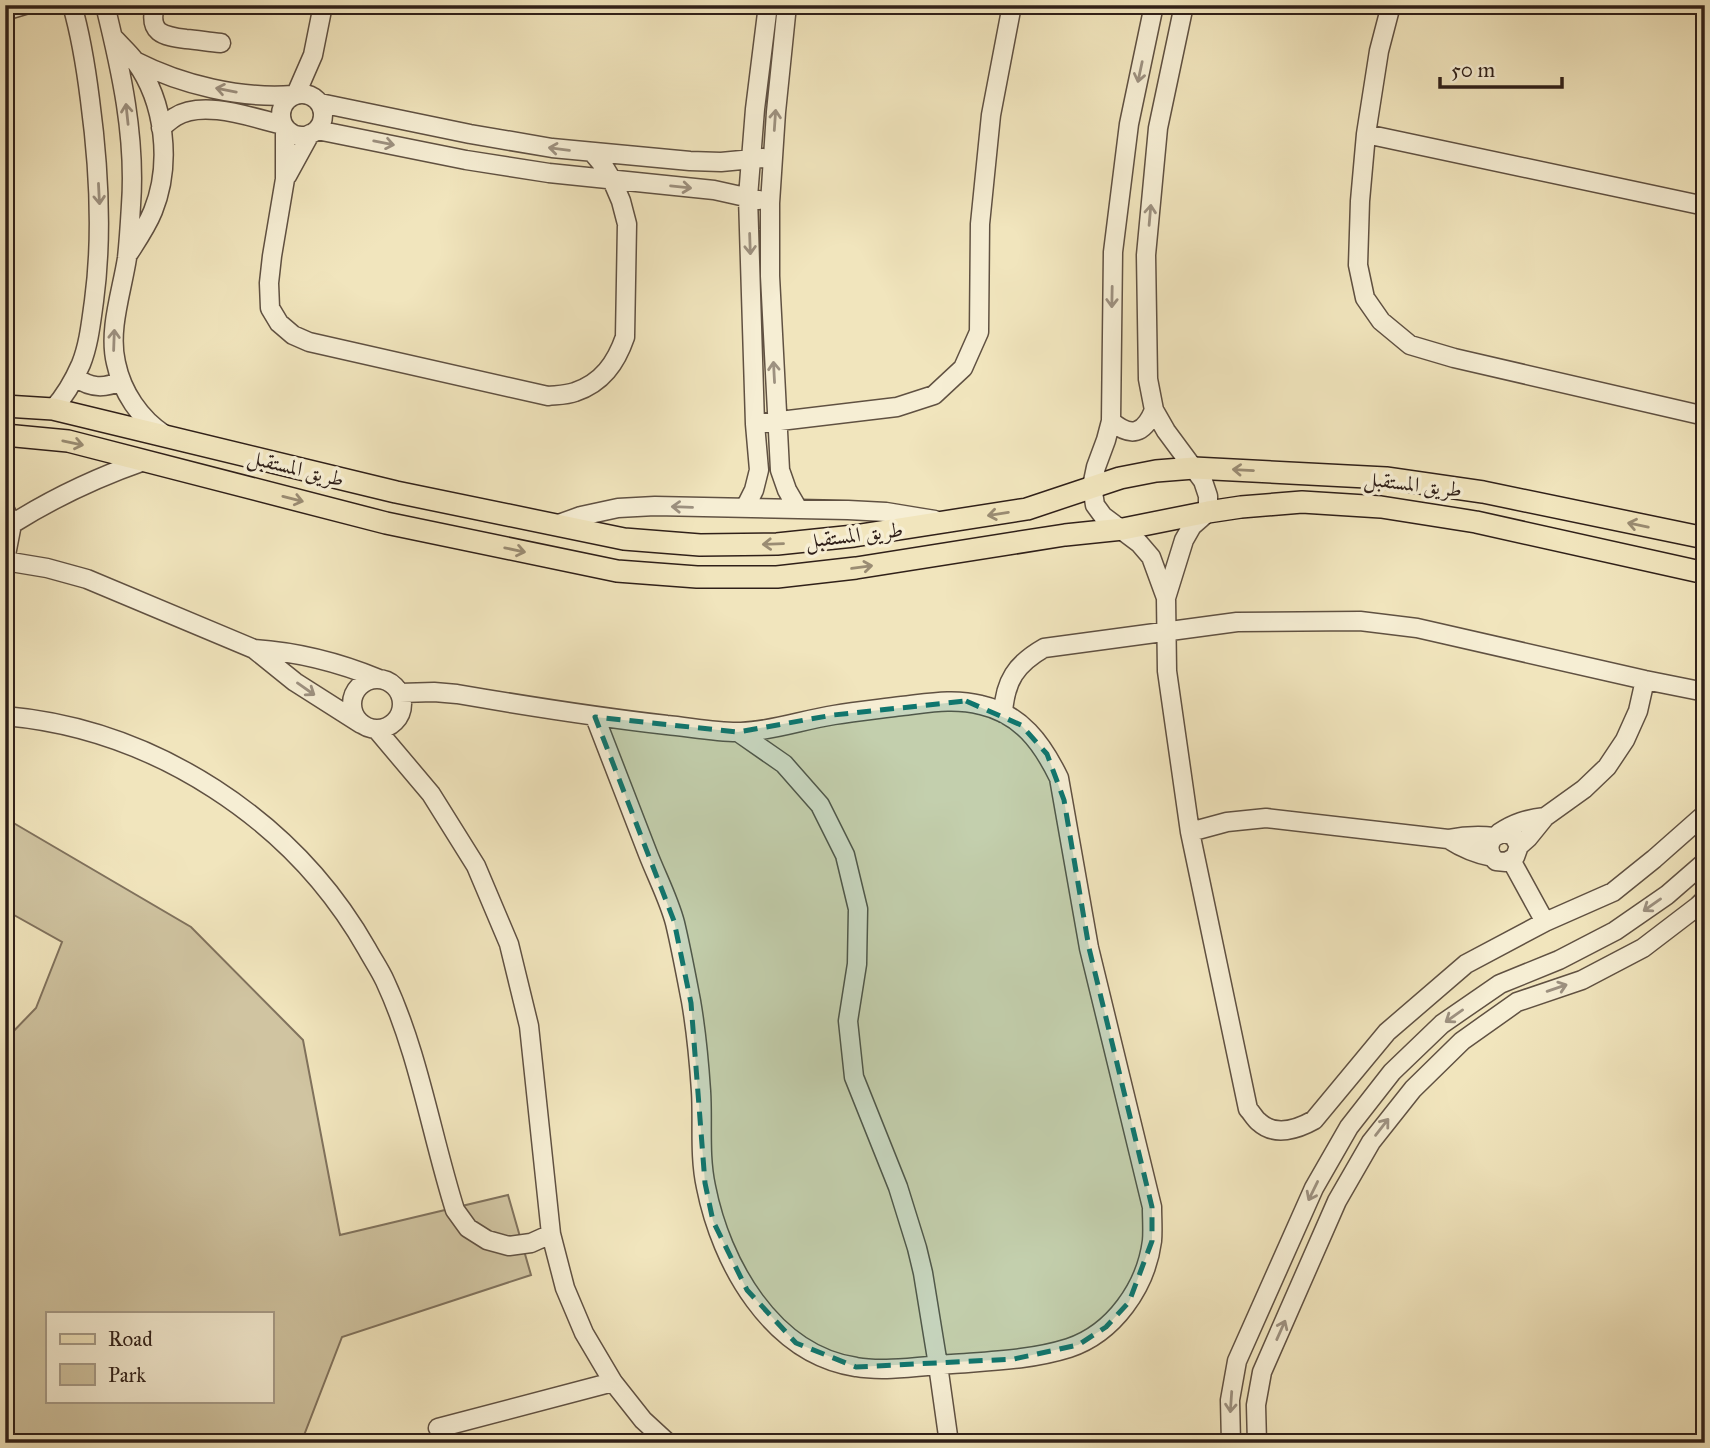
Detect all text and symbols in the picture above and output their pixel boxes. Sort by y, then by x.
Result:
scale bar [1440,46,1563,90]
text: 50 m [1451,57,1496,83]
one-way arrow [1133,60,1147,83]
one-way arrow [215,83,238,97]
one-way arrow [121,103,134,125]
one-way arrow [769,109,782,132]
one-way arrow [372,137,395,151]
one-way arrow [548,142,570,155]
one-way arrow [670,181,692,194]
one-way arrow [93,182,106,205]
one-way arrow [1144,204,1157,227]
one-way arrow [743,232,756,255]
one-way arrow [1105,286,1118,309]
one-way arrow [108,328,121,351]
one-way arrow [768,360,781,383]
one-way arrow [61,437,84,450]
street label: طريق المستقبل [245,443,347,494]
one-way arrow [1233,463,1255,476]
street label: طريق المستقبل [1362,465,1464,505]
one-way arrow [281,493,304,506]
one-way arrow [671,500,694,513]
one-way arrow [987,508,1010,521]
street label: طريق المستقبل [803,516,905,556]
one-way arrow [1627,517,1650,531]
one-way arrow [761,538,784,551]
one-way arrow [503,543,526,557]
one-way arrow [850,560,873,573]
one-way arrow [296,682,315,696]
one-way arrow [1643,898,1662,912]
one-way arrow [1546,981,1568,994]
one-way arrow [1445,1009,1464,1023]
one-way arrow [1375,1119,1390,1137]
one-way arrow [1305,1180,1319,1201]
legend [46,1312,273,1402]
one-way arrow [1275,1320,1288,1341]
text: Road [108,1326,153,1352]
text: Park [108,1362,146,1388]
one-way arrow [1224,1390,1237,1413]

